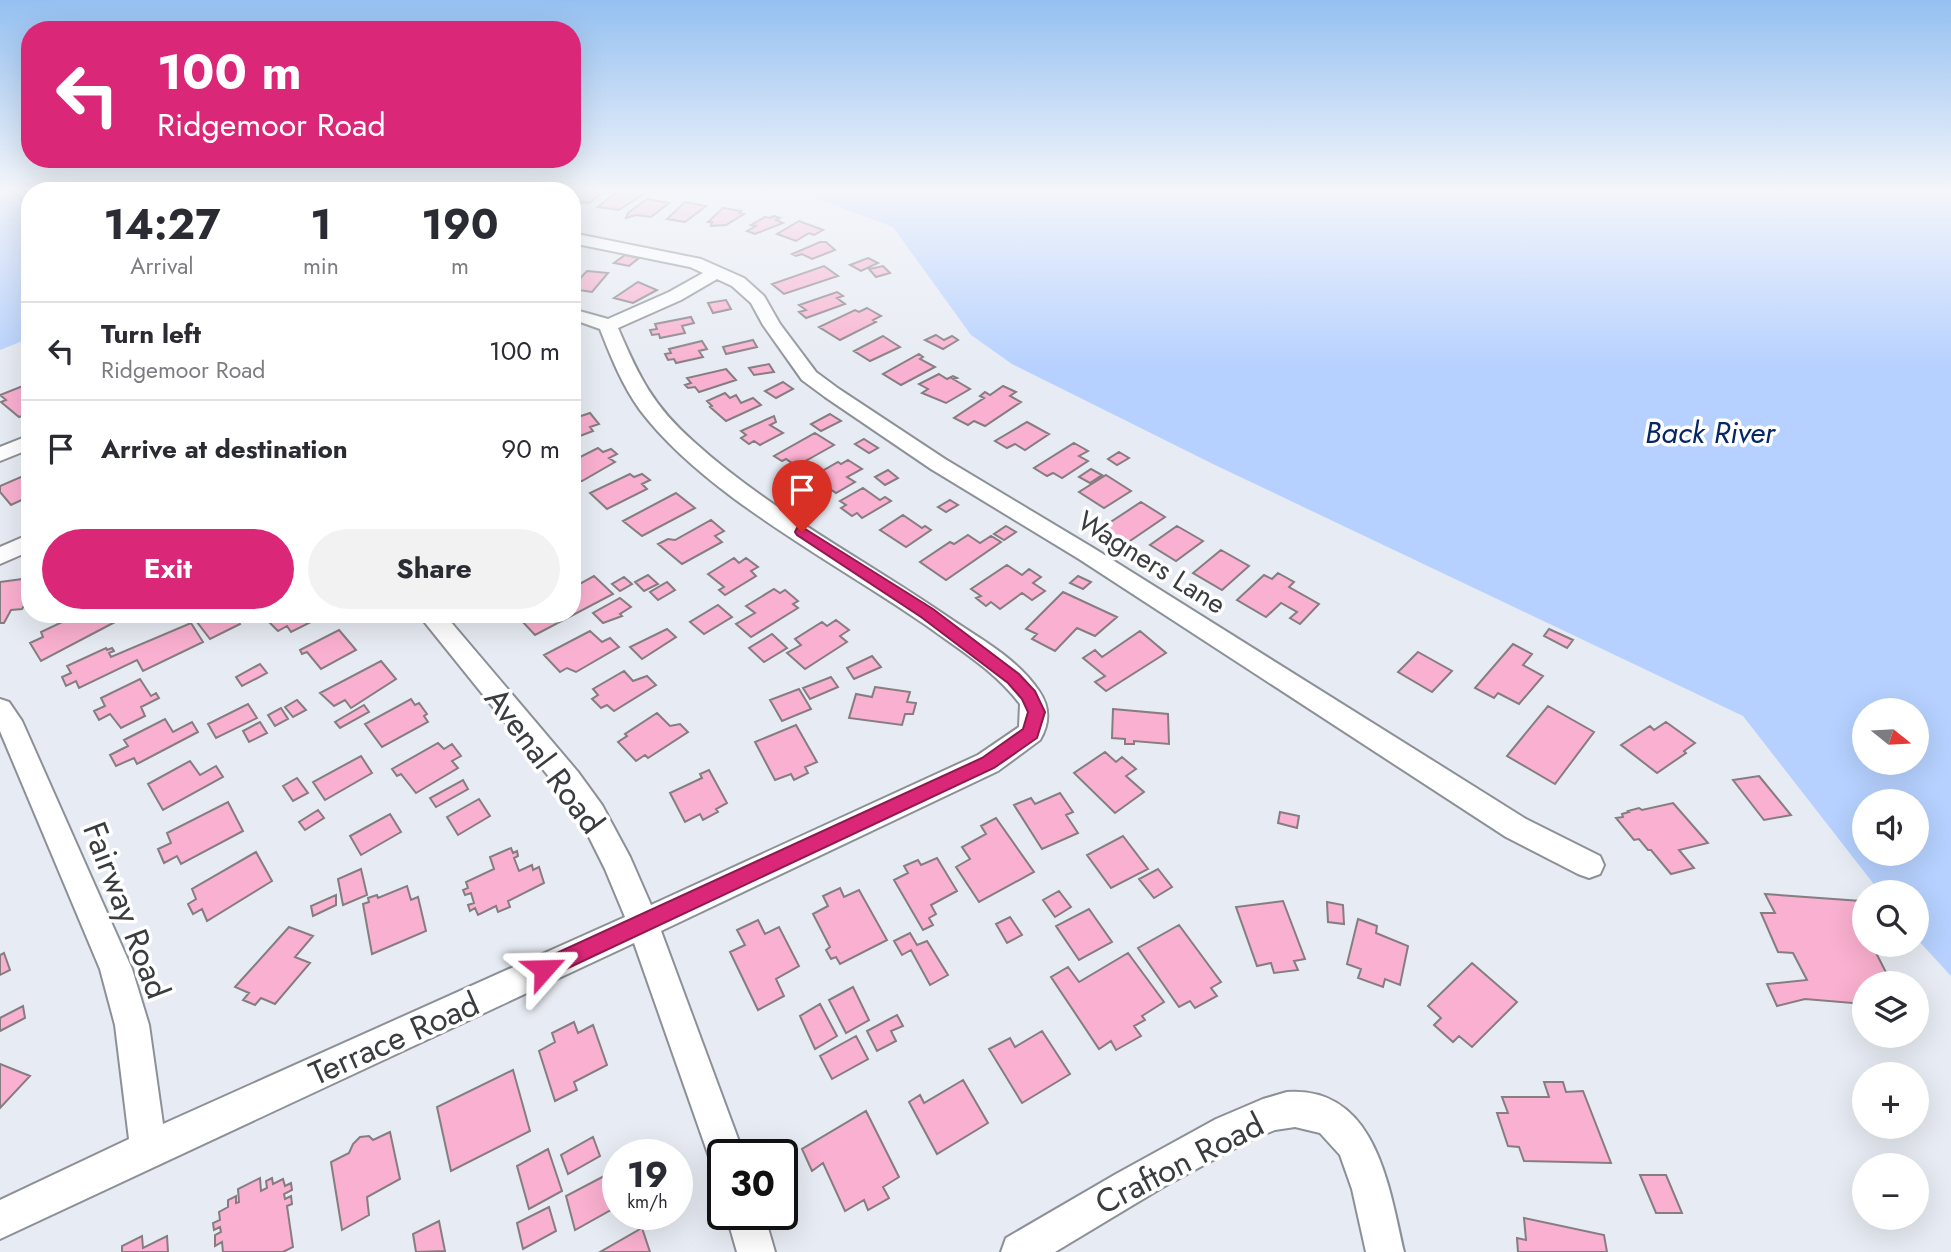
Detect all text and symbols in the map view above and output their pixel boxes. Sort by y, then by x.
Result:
text: 100 m [157,37,302,107]
icon: left [42,49,133,140]
text: Ridgemoor Road [157,102,386,148]
text: 14:27 [103,194,221,255]
text: 1 [310,194,332,255]
text: 190 [421,194,499,255]
text: Arrival [130,249,194,283]
text: min [303,249,339,283]
text: m [451,249,469,283]
text: Turn left [101,315,201,353]
icon: left [42,332,80,370]
text: 100 m [489,332,560,370]
text: Ridgemoor Road [101,353,265,387]
water label: Back River [1645,411,1777,454]
icon: arrive [42,430,80,468]
text: Arrive at destination [101,430,348,468]
text: 90 m [501,430,560,468]
pin [772,460,832,532]
icon: arrive [783,471,821,509]
street label: Wagners Lane [1070,501,1234,624]
button: Exit [42,529,294,609]
button: Share [308,529,560,609]
street label: Avenal Road [474,677,615,844]
north arrow [1852,698,1928,775]
map controls [1852,698,1929,1230]
button: sound [1852,789,1929,866]
street label: Fairway Road [71,815,182,1005]
button: search [1852,880,1929,957]
position arrow [507,932,581,1006]
button: layers [1852,971,1929,1048]
street label: Terrace Road [302,980,487,1097]
button: + [1852,1062,1929,1139]
street label: Crafton Road [1087,1101,1272,1226]
speed limit sign: 30 [707,1139,798,1230]
text: 19 [627,1150,668,1200]
button: − [1852,1153,1929,1230]
text: km/h [627,1189,668,1215]

